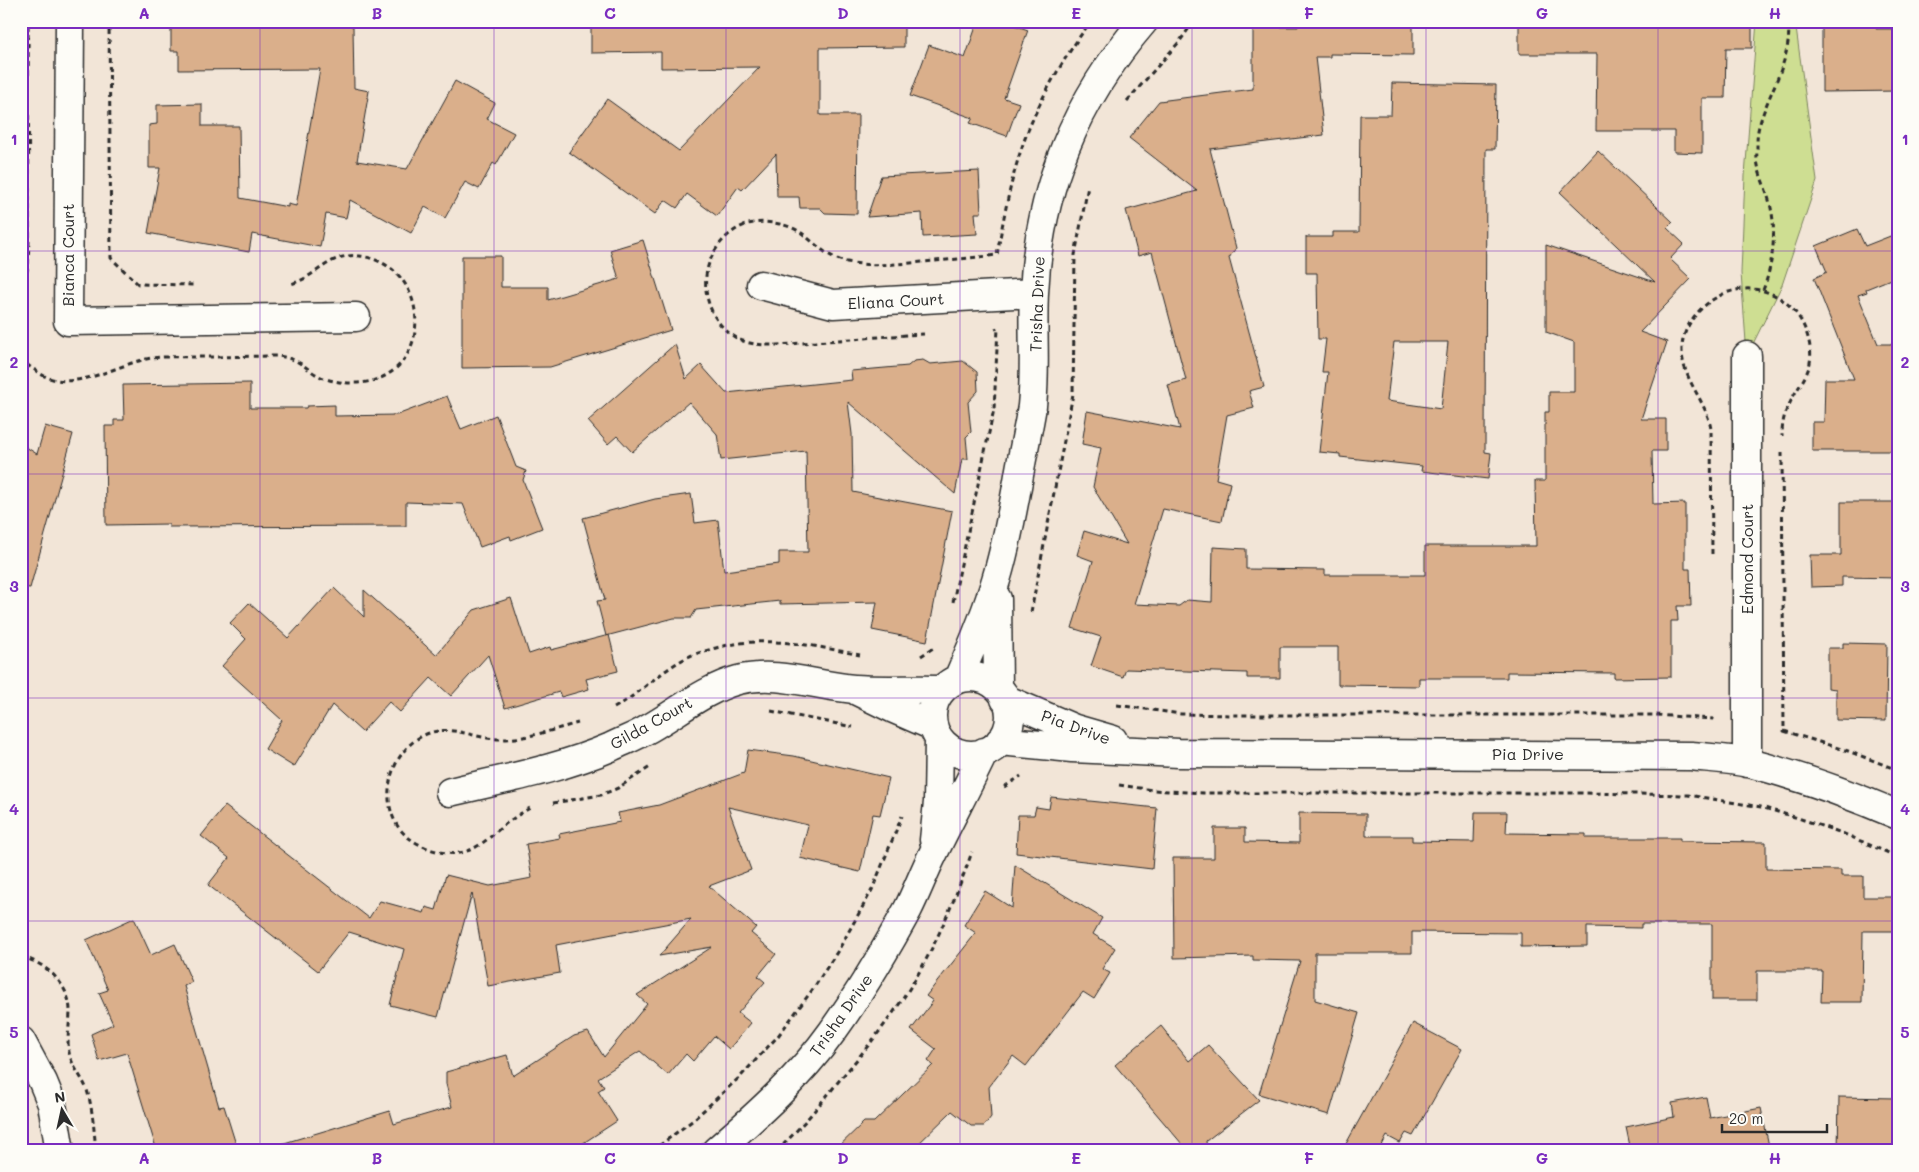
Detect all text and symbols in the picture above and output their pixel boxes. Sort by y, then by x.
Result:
text: A [138,2,150,23]
text: B [372,2,382,23]
text: C [604,2,616,23]
text: D [837,2,849,23]
text: E [1071,2,1081,23]
text: F [1304,2,1314,23]
text: G [1536,2,1548,23]
text: H [1769,2,1781,23]
text: 1 [10,128,18,149]
text: 1 [1901,128,1909,149]
street label: Bianca Court [57,204,78,306]
street label: Trisha Drive [1024,256,1049,352]
street label: Eliana Court [847,287,945,314]
text: 2 [10,351,19,372]
text: 2 [1901,351,1910,372]
street label: Edmond Court [1736,504,1757,614]
text: 3 [9,575,19,596]
text: 3 [1900,575,1910,596]
street label: Gilda Court [606,691,696,754]
street label: Pia Drive [1039,704,1114,749]
street label: Pia Drive [1492,743,1564,764]
text: 4 [9,798,19,819]
text: 4 [1900,798,1910,819]
street label: Trisha Drive [804,969,877,1060]
text: 5 [9,1021,19,1042]
text: 5 [1900,1021,1910,1042]
north arrow [38,1084,88,1134]
text: N [53,1086,67,1107]
scale bar [1722,1102,1826,1134]
text: 20 m [1729,1108,1763,1128]
text: A [138,1147,150,1168]
text: B [372,1147,382,1168]
text: C [604,1147,616,1168]
text: D [837,1147,849,1168]
text: E [1071,1147,1081,1168]
text: F [1304,1147,1314,1168]
text: G [1536,1147,1548,1168]
text: H [1769,1147,1781,1168]

